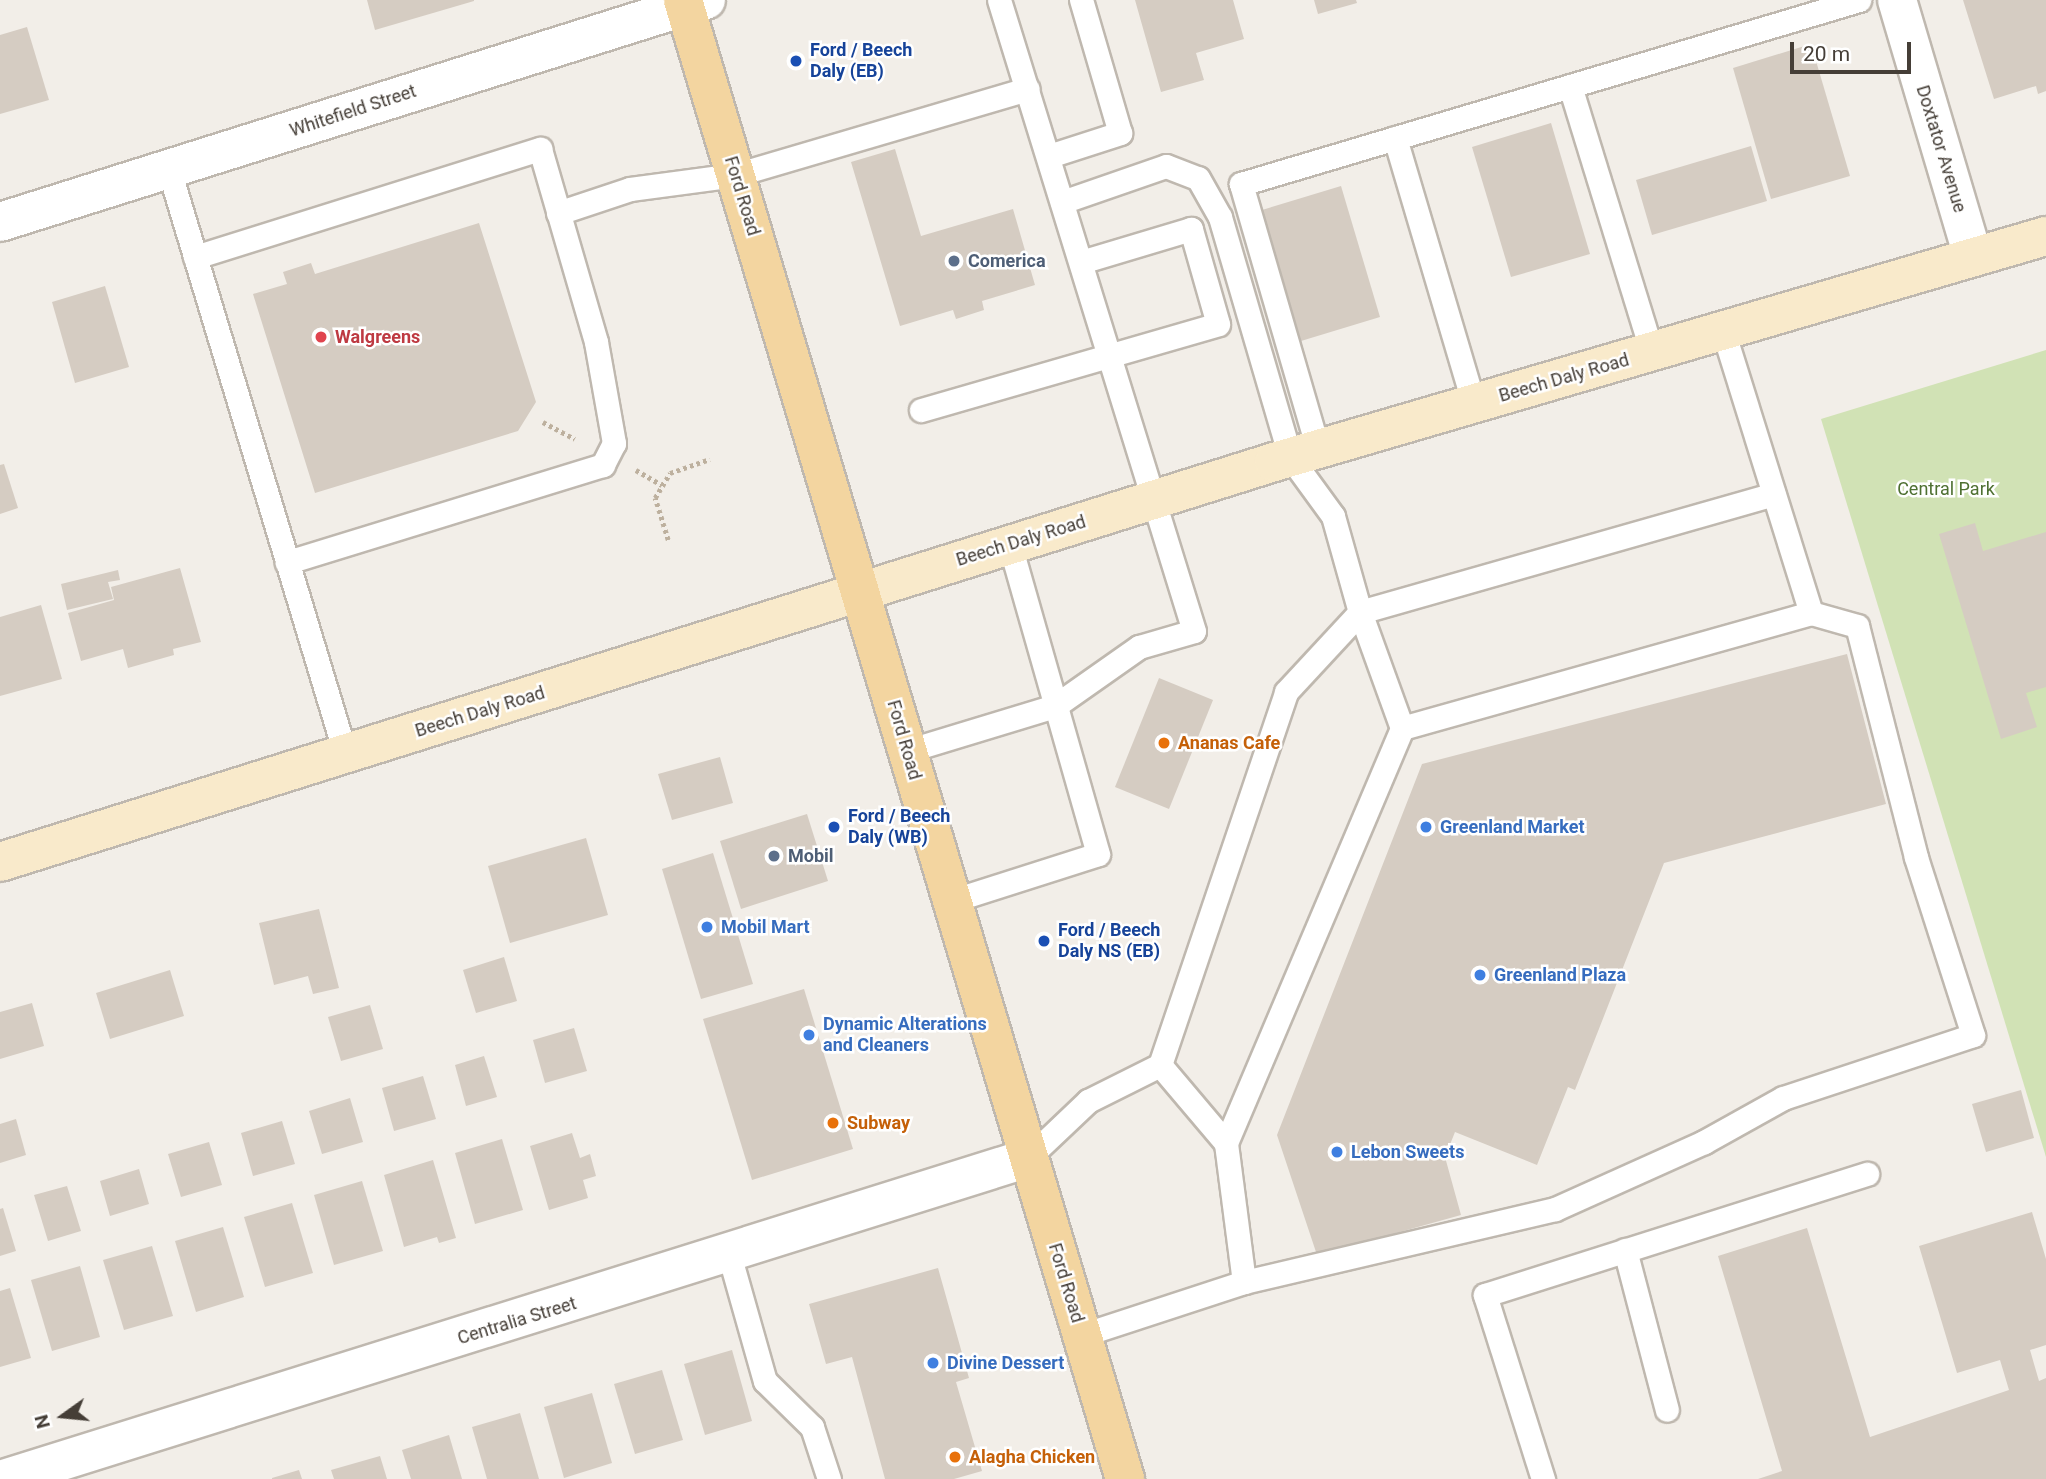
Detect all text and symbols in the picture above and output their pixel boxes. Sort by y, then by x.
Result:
scale bar [1794,28,1915,72]
place label: Ford / Beech Daly (EB) [810,40,912,82]
text: 20 m [1803,42,1850,66]
marker: Ford / Beech Daly (EB) [788,53,804,69]
street label: Whitefield Street [287,80,419,142]
street label: Doxtator Avenue [1911,83,1971,215]
street label: Ford Road [720,154,764,238]
place label: Comerica [968,250,1046,272]
marker: Comerica [946,253,962,269]
place label: Walgreens [335,326,420,348]
marker: Walgreens [313,329,329,345]
street label: Beech Daly Road [1496,349,1632,407]
park label: Central Park [1897,478,1995,500]
street label: Beech Daly Road [954,511,1088,571]
street label: Beech Daly Road [413,682,547,742]
street label: Ford Road [882,698,926,782]
place label: Ananas Cafe [1178,732,1280,754]
marker: Ananas Cafe [1156,735,1172,751]
place label: Ford / Beech Daly (WB) [848,806,950,848]
place label: Greenland Market [1440,816,1585,838]
marker: Ford / Beech Daly (WB) [826,819,842,835]
marker: Greenland Market [1418,819,1434,835]
place label: Mobil [788,845,834,867]
marker: Mobil [766,848,782,864]
place label: Mobil Mart [721,916,810,938]
marker: Mobil Mart [699,919,715,935]
place label: Ford / Beech Daly NS (EB) [1058,920,1160,962]
marker: Ford / Beech Daly NS (EB) [1036,933,1052,949]
place label: Greenland Plaza [1494,964,1626,986]
marker: Greenland Plaza [1472,967,1488,983]
place label: Dynamic Alterations and Cleaners [823,1014,987,1056]
marker: Dynamic Alterations and Cleaners [801,1027,817,1043]
place label: Subway [847,1112,910,1134]
marker: Subway [825,1115,841,1131]
place label: Lebon Sweets [1351,1141,1464,1163]
marker: Lebon Sweets [1329,1144,1345,1160]
street label: Ford Road [1044,1241,1088,1325]
street label: Centralia Street [455,1293,579,1349]
place label: Divine Dessert [947,1352,1064,1374]
marker: Divine Dessert [925,1355,941,1371]
north arrow [28,1381,98,1451]
text: N [29,1412,55,1431]
place label: Alagha Chicken [969,1446,1095,1468]
marker: Alagha Chicken [947,1449,963,1465]

